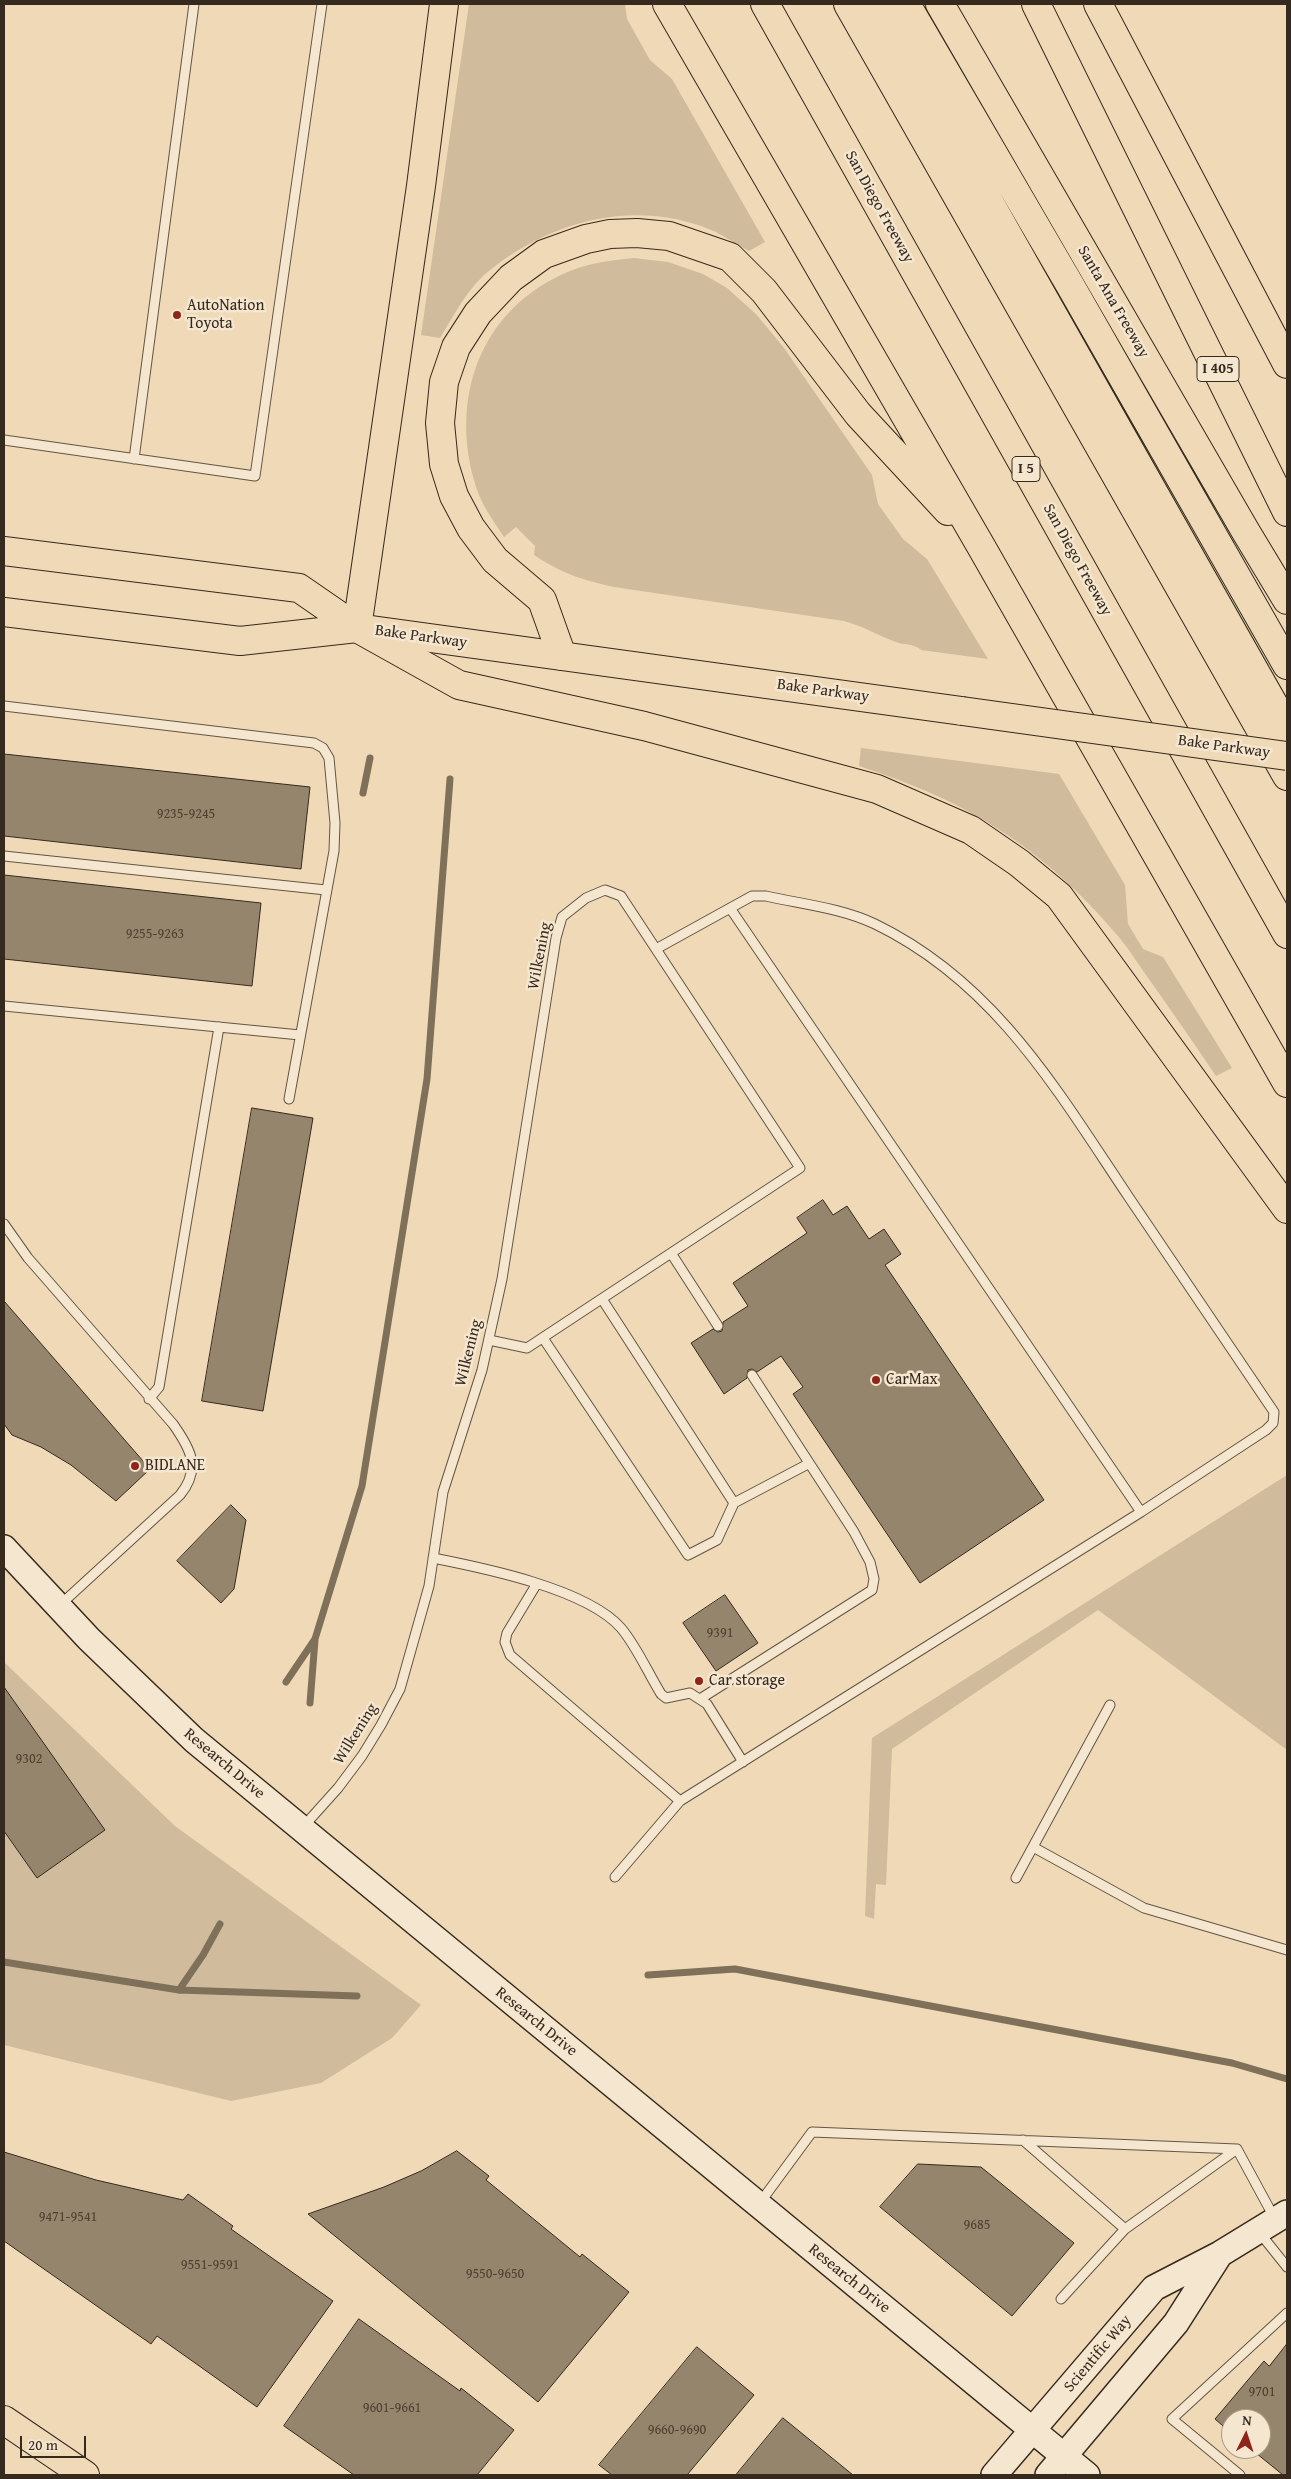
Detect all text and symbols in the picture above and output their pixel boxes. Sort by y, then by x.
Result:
street label: San Diego Freeway [840,148,918,266]
street label: Santa Ana Freeway [1073,242,1153,362]
place label: AutoNation Toyota [187,296,264,334]
marker: AutoNation Toyota [171,309,183,321]
road number: I 405 [1197,356,1239,382]
road number: I 5 [1012,456,1040,482]
street label: San Diego Freeway [1038,501,1116,619]
street label: Bake Parkway [374,621,468,653]
street label: Bake Parkway [776,675,870,707]
street label: Bake Parkway [1177,731,1271,763]
house number: 9235-9245 [157,806,215,822]
street label: Wilkening [524,921,556,991]
house number: 9255-9263 [126,926,184,942]
street label: Wilkening [451,1318,487,1388]
place label: CarMax [886,1370,938,1390]
marker: CarMax [870,1374,882,1386]
place label: BIDLANE [145,1456,205,1476]
marker: BIDLANE [129,1460,141,1472]
house number: 9391 [707,1625,733,1641]
place label: Car storage [709,1671,785,1691]
marker: Car storage [693,1675,705,1687]
street label: Wilkening [330,1700,382,1768]
street label: Research Drive [180,1725,268,1803]
house number: 9302 [16,1751,42,1767]
street label: Research Drive [491,1983,581,2061]
house number: 9471-9541 [39,2209,97,2225]
house number: 9685 [964,2217,990,2233]
street label: Research Drive [804,2240,894,2318]
house number: 9551-9591 [181,2257,239,2273]
house number: 9550-9650 [466,2266,524,2282]
street label: Scientific Way [1060,2312,1136,2396]
house number: 9701 [1249,2384,1275,2400]
house number: 9601-9661 [363,2400,421,2416]
north arrow [1221,2409,1271,2459]
text: N [1242,2410,1252,2430]
house number: 9660-9690 [648,2422,706,2438]
scale bar [22,2426,89,2458]
text: 20 m [28,2434,58,2455]

